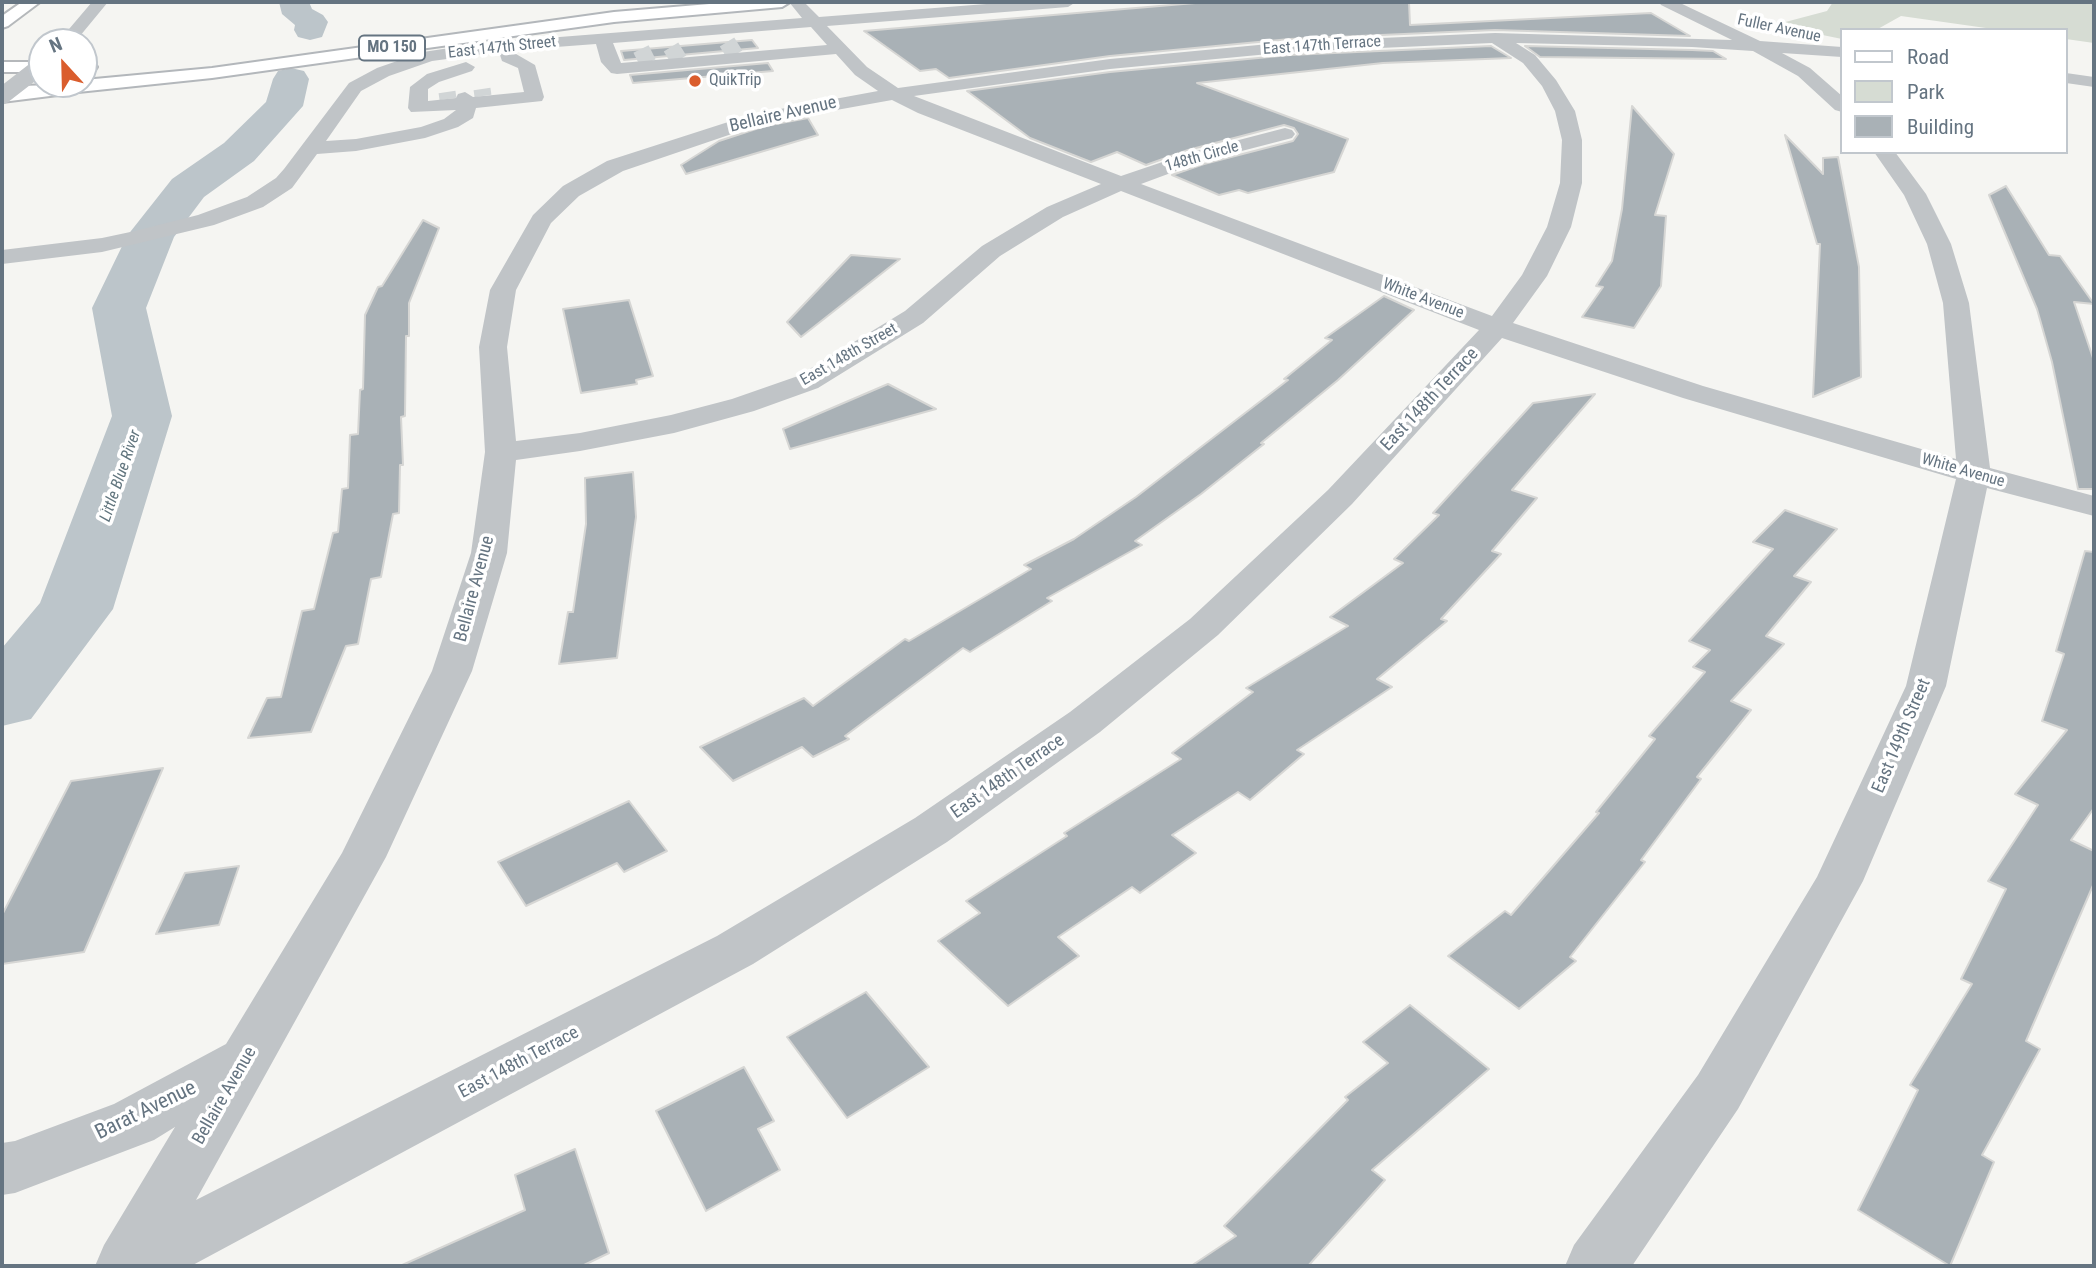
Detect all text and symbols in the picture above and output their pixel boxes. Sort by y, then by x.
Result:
street label: Fuller Avenue [1736,11,1822,47]
north arrow [28,28,98,98]
legend [1840,28,2068,154]
text: N [46,32,65,58]
street label: East 147th Terrace [1262,32,1382,60]
street label: East 147th Street [447,33,557,63]
road number: MO 150 [359,36,425,60]
text: Road [1907,45,1949,69]
place label: QuikTrip [709,71,761,91]
marker: QuikTrip [687,73,703,89]
text: Park [1907,80,1944,104]
street label: Bellaire Avenue [727,92,839,138]
text: Building [1907,115,1974,139]
street label: 148th Circle [1163,137,1241,177]
street label: White Avenue [1380,275,1466,323]
street label: East 148th Street [797,320,901,390]
street label: East 148th Terrace [1377,344,1483,456]
water label: Little Blue River [96,428,146,524]
street label: White Avenue [1919,450,2007,492]
street label: Bellaire Avenue [450,534,500,644]
street label: East 149th Street [1868,676,1936,796]
street label: East 148th Terrace [947,730,1069,824]
street label: East 148th Terrace [455,1022,583,1104]
street label: Bellaire Avenue [188,1043,262,1149]
street label: Barat Avenue [91,1076,201,1146]

